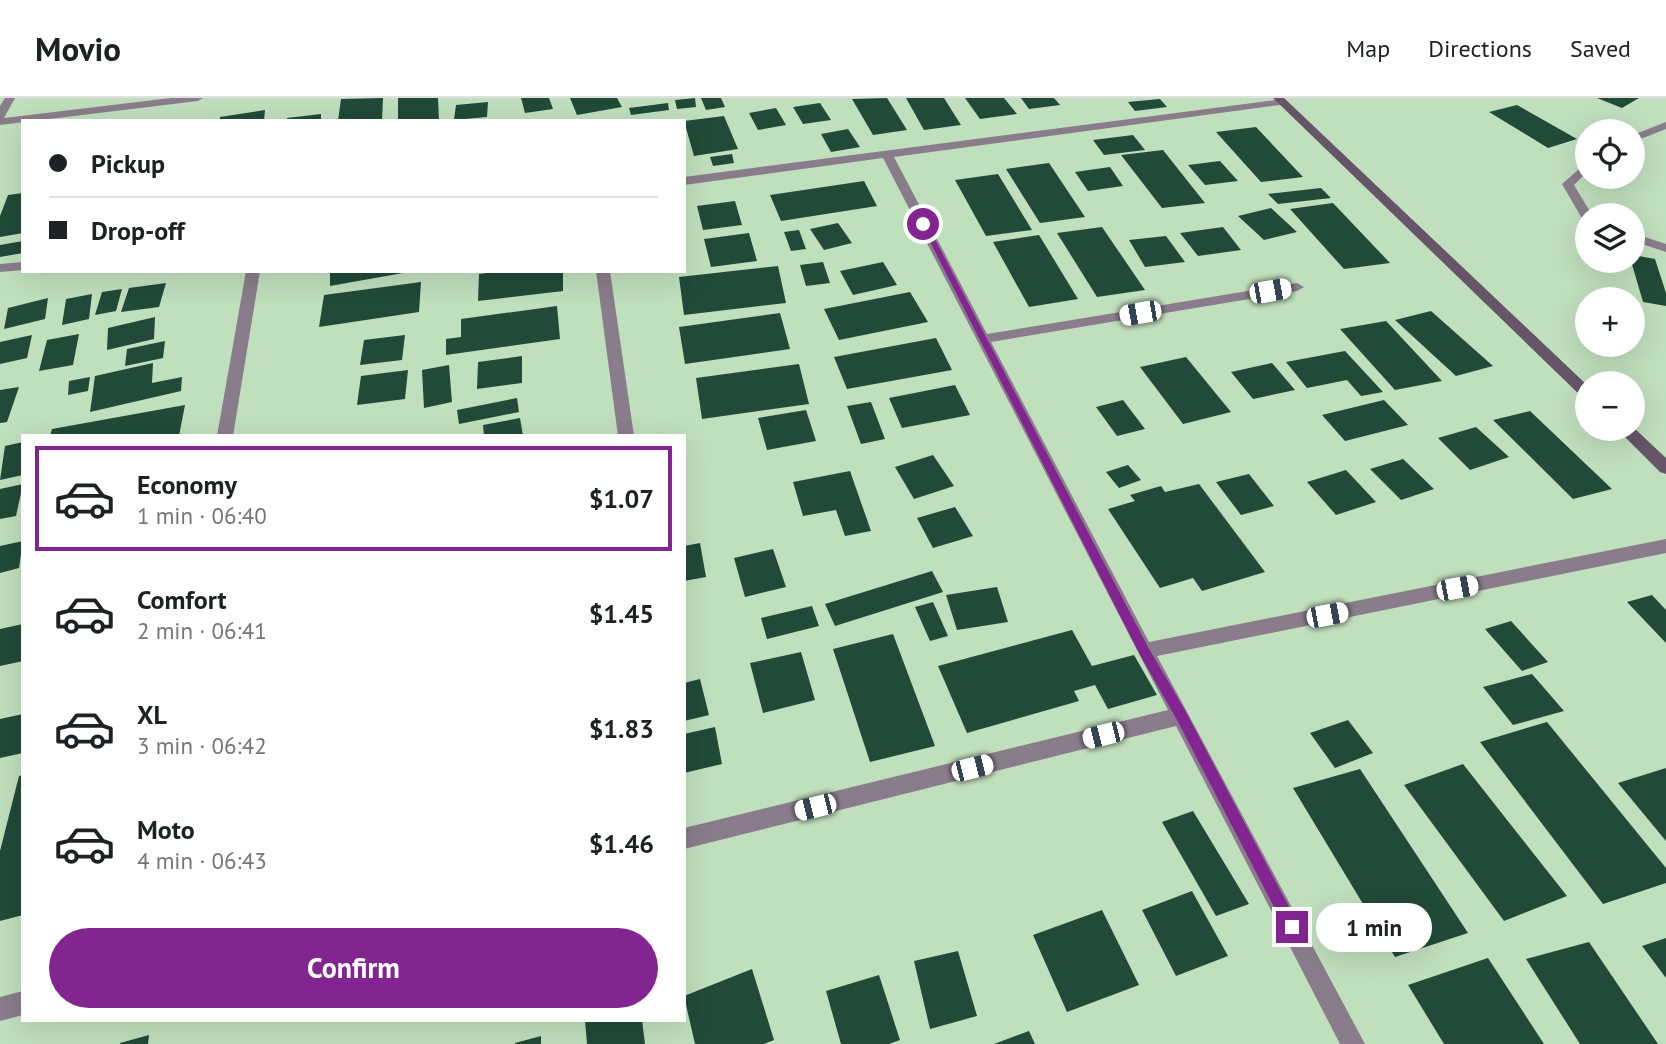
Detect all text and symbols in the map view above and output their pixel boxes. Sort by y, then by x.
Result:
text: Movio [35,27,121,70]
text: Map [1346,33,1390,64]
text: Directions [1428,33,1532,64]
text: Saved [1570,33,1631,64]
map controls [1575,119,1645,441]
button: locate [1575,119,1645,189]
text: Pickup [91,147,165,180]
button: layers [1575,203,1645,273]
route start [907,208,939,240]
text: Drop-off [91,214,185,247]
car [1248,277,1293,305]
button: + [1575,287,1645,357]
car [1118,299,1163,327]
button: − [1575,371,1645,441]
icon: car [53,467,116,530]
text: Economy [137,468,237,501]
text: $1.07 [589,482,654,515]
text: 1 min · 06:40 [137,501,267,530]
car [1435,574,1480,602]
icon: car [53,582,116,645]
text: Comfort [137,583,227,616]
text: $1.45 [589,597,654,630]
car [1305,601,1350,629]
text: 2 min · 06:41 [137,616,267,645]
icon: car [53,697,116,760]
text: XL [137,698,167,731]
text: $1.83 [589,712,654,745]
car [1081,720,1126,750]
text: 3 min · 06:42 [137,731,267,760]
car [950,753,995,783]
car [793,792,838,822]
icon: car [53,812,116,875]
text: Moto [137,813,195,846]
text: $1.46 [589,827,654,860]
text: 4 min · 06:43 [137,846,267,875]
callout: 1 min [1316,902,1432,952]
route end [1276,911,1308,943]
text: 1 min [1346,913,1402,942]
button: Confirm [49,928,658,1008]

